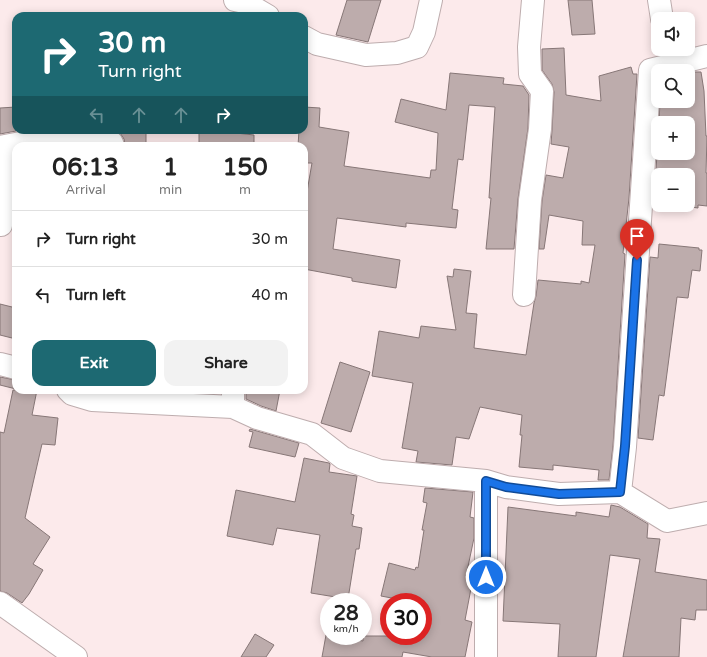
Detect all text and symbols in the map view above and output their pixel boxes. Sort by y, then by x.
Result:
map controls [651,12,695,212]
button: sound [651,12,695,56]
text: 30 m [98,26,166,60]
icon: right [32,28,84,80]
text: Turn right [98,60,182,82]
button: search [651,64,695,108]
icon: left [86,104,108,126]
icon: ahead [128,104,150,126]
icon: ahead [170,104,192,126]
icon: right [212,104,234,126]
button: + [651,116,695,160]
text: 06:13 [52,153,119,182]
text: 1 [163,153,178,182]
text: 150 [222,153,268,182]
button: − [651,168,695,212]
text: Arrival [65,182,106,198]
text: min [159,182,182,198]
text: m [239,182,251,198]
pin [620,219,654,260]
icon: arrive [626,225,648,247]
icon: right [32,228,54,250]
text: Turn right [66,230,136,248]
text: 30 m [251,230,288,248]
icon: left [32,284,54,306]
text: Turn left [66,286,126,304]
text: 40 m [251,286,288,304]
button: Exit [32,340,156,386]
button: Share [164,340,288,386]
position arrow [465,556,507,598]
speed limit sign: 30 [380,593,432,645]
text: 28 [333,602,359,626]
text: km/h [333,623,359,635]

